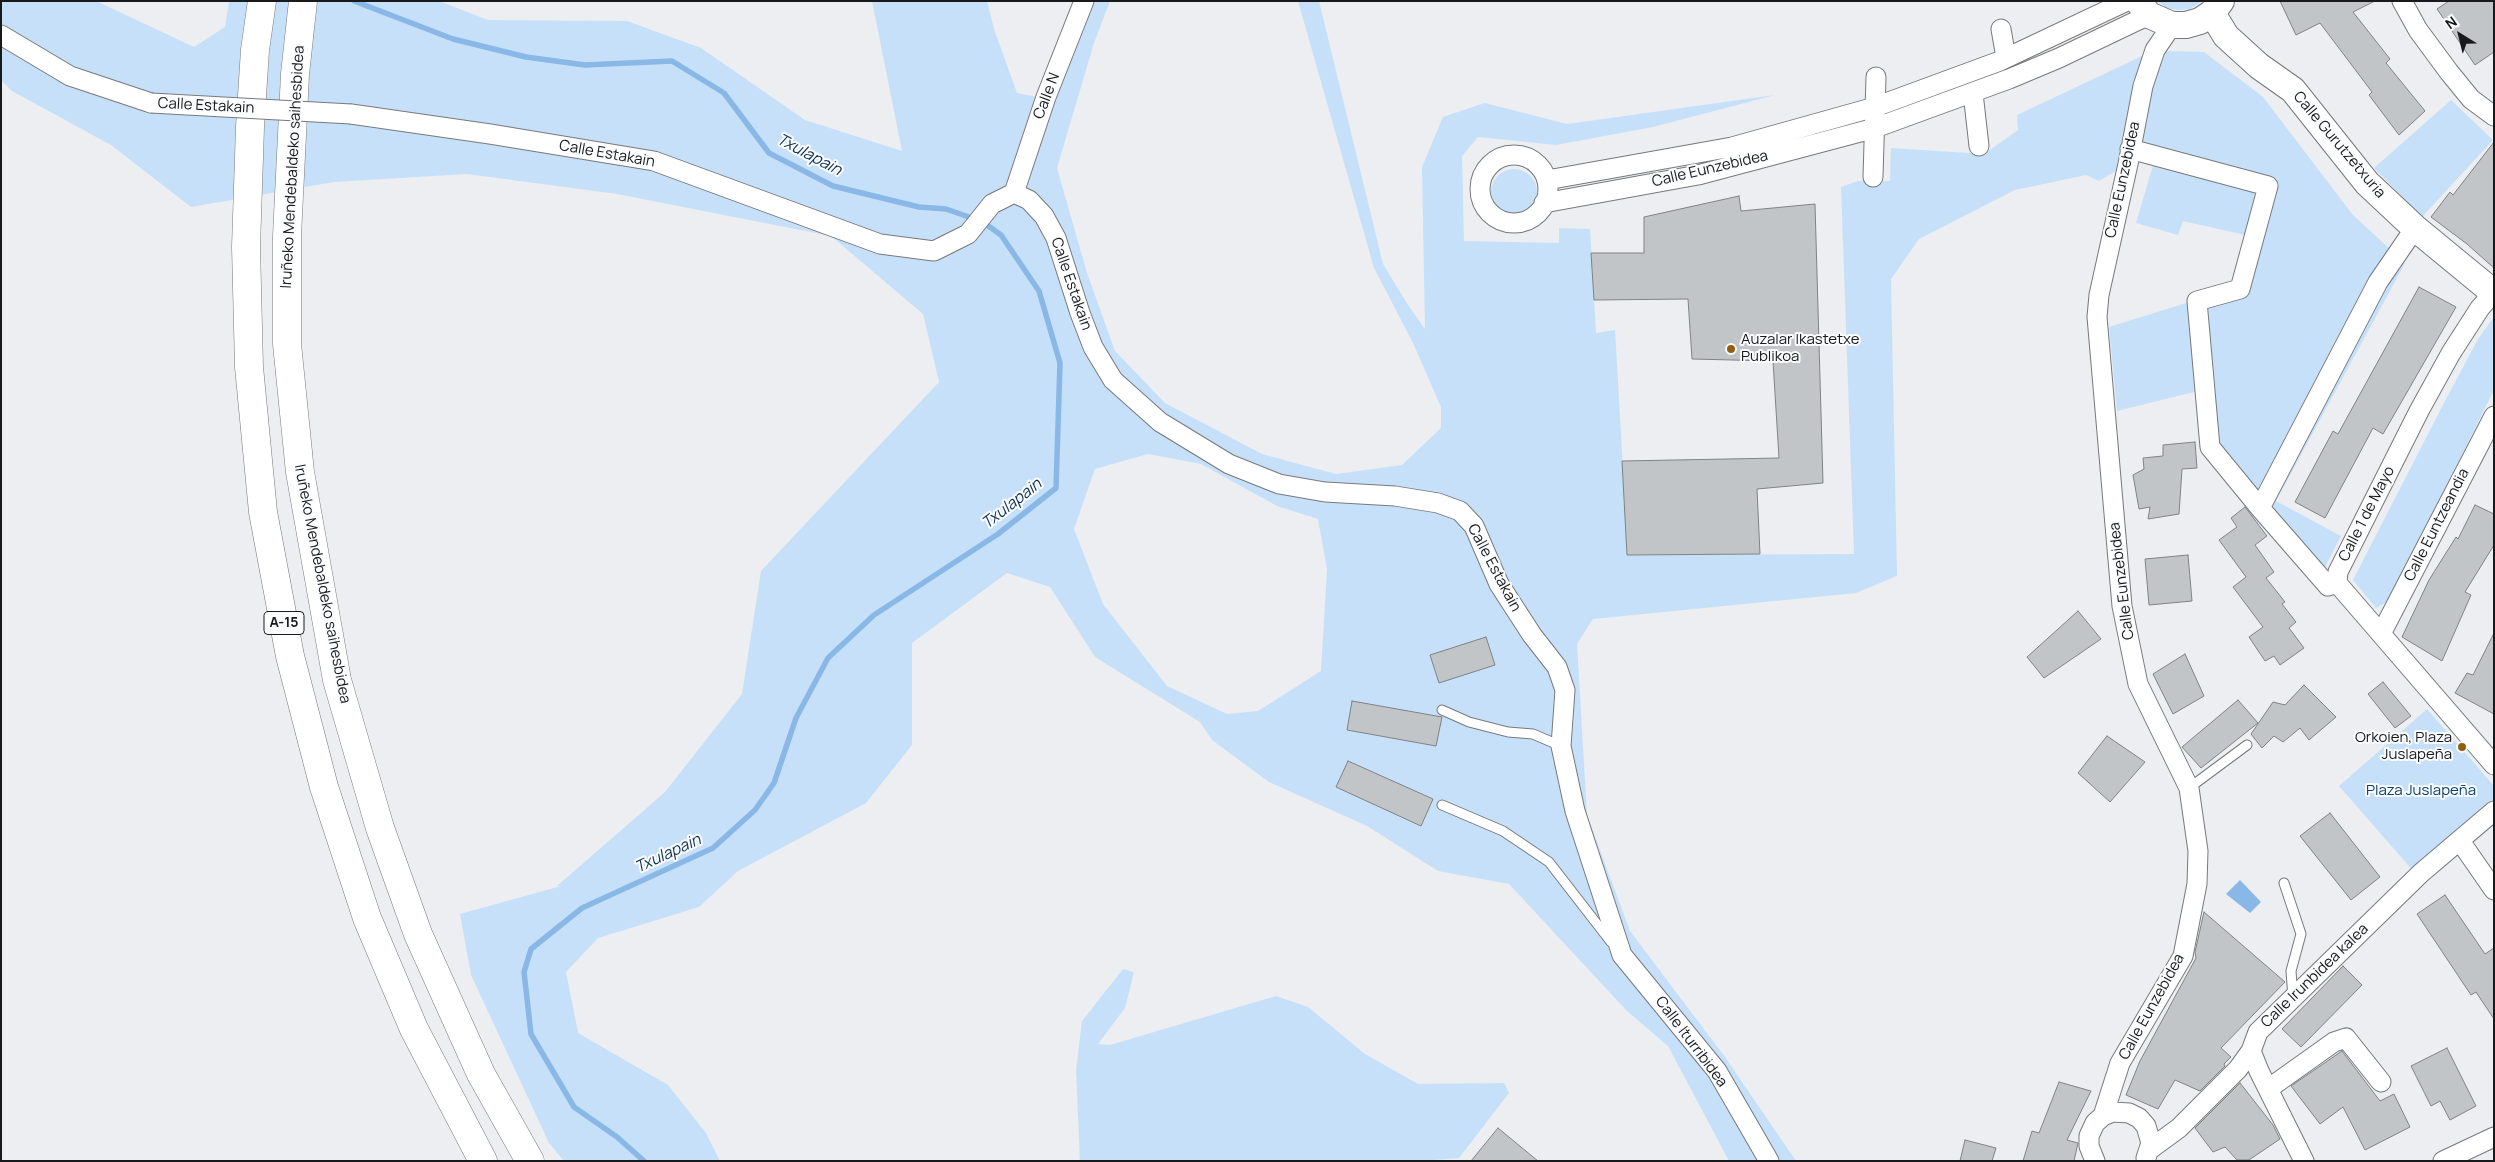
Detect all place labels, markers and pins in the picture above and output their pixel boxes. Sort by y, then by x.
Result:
place label: Auzalar Ikastetxe Publikoa [1741,331,1859,366]
marker: Auzalar Ikastetxe Publikoa [1725,343,1737,355]
place label: Orkoien, Plaza Juslapeña [2355,729,2452,764]
marker: Orkoien, Plaza Juslapeña [2456,741,2468,753]

